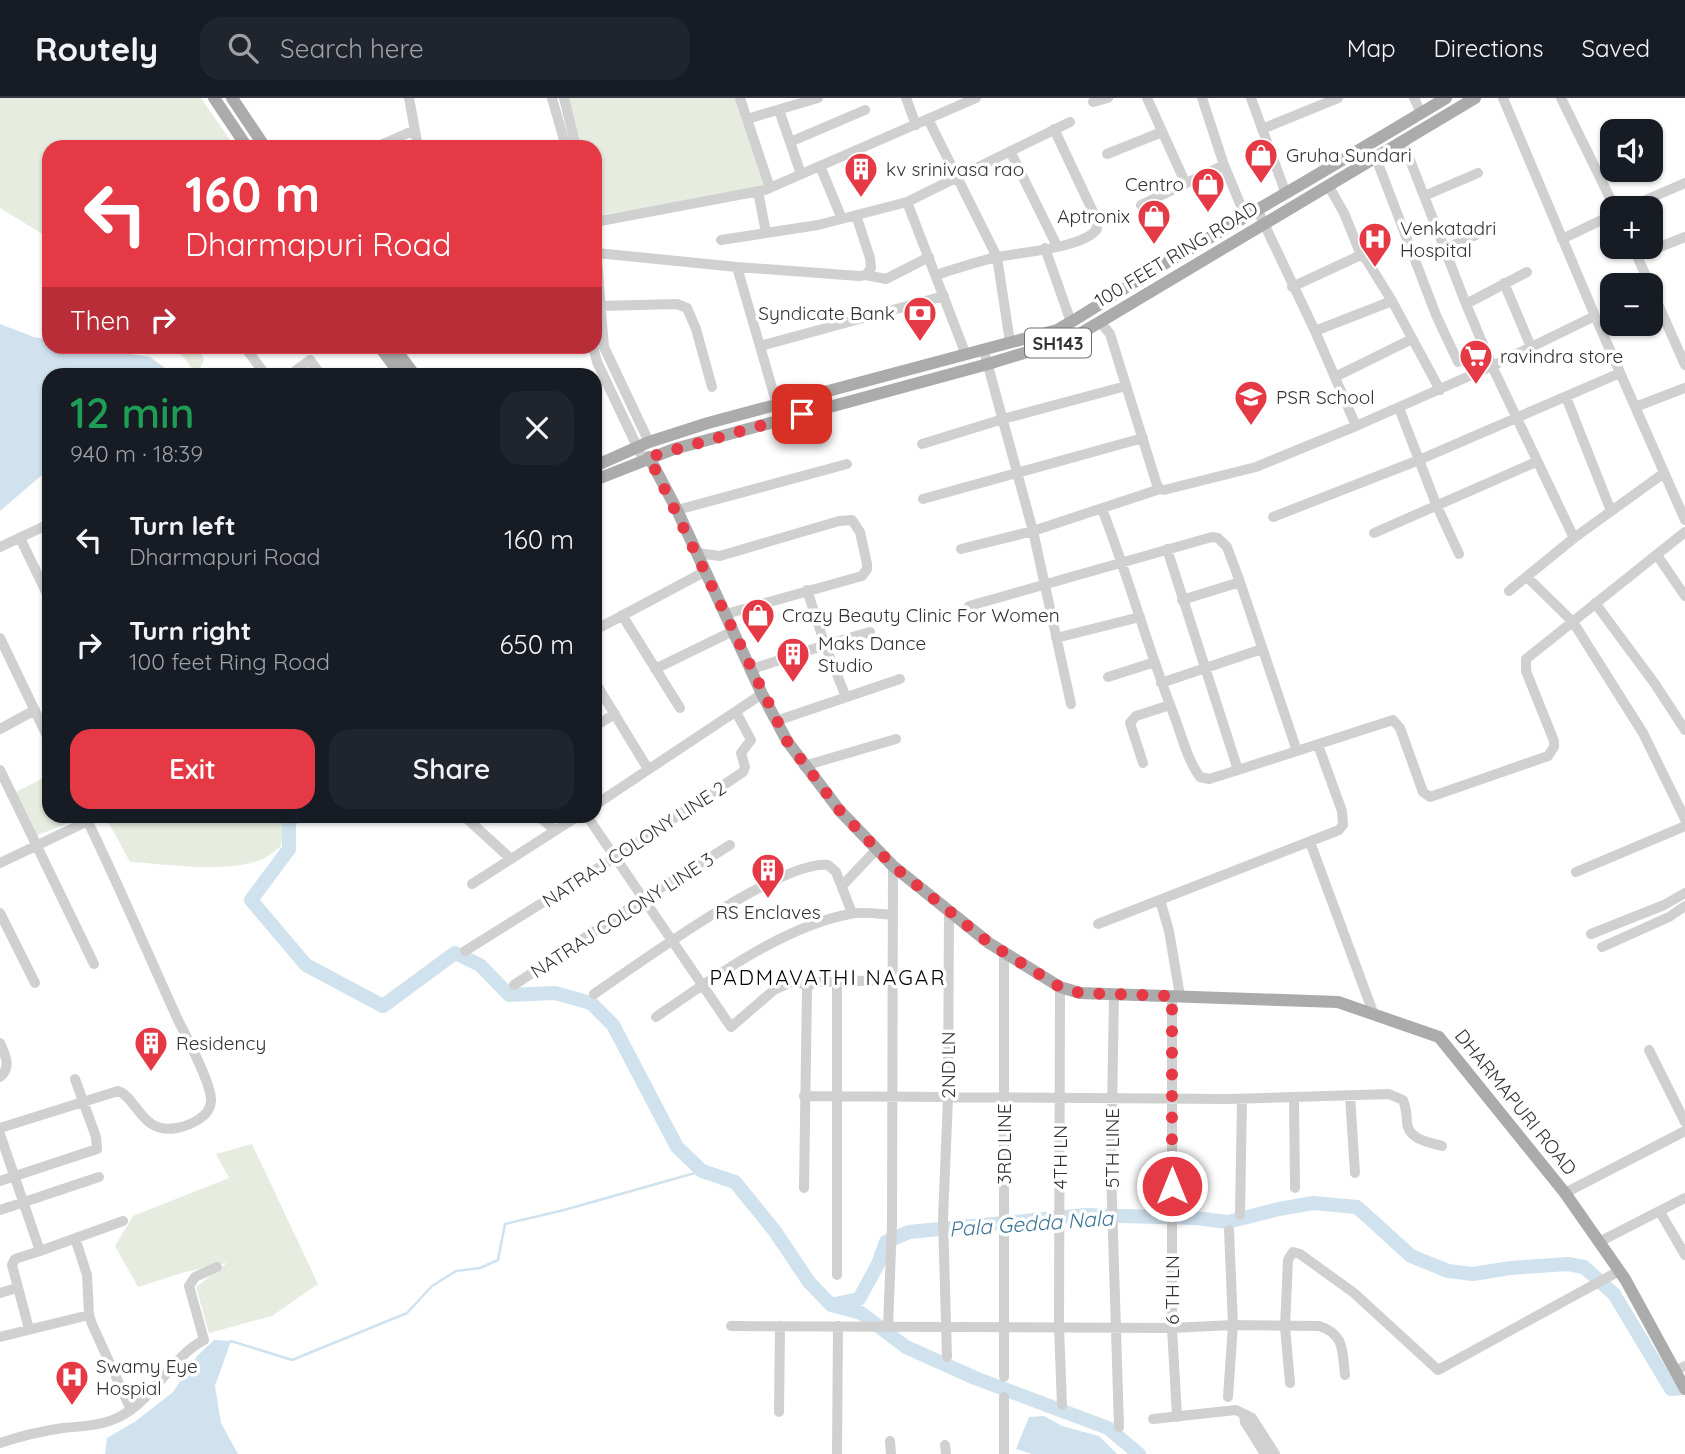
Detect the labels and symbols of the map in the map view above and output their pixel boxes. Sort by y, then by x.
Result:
shop icon: Gruha Sundari [1242,136,1280,185]
place label: Gruha Sundari [1286,143,1412,167]
building icon: kv srinivasa rao [842,150,880,199]
place label: kv srinivasa rao [886,157,1024,181]
shop icon: Centro [1189,165,1227,214]
place label: Centro [1125,172,1184,196]
street label: 100 FEET RING ROAD [1090,196,1262,312]
shop icon: Aptronix [1135,197,1173,246]
place label: Aptronix [1057,204,1130,228]
place label: Venkatadri Hospital [1400,216,1496,262]
hospital icon: Venkatadri Hospital [1356,220,1394,269]
bank icon: Syndicate Bank [901,294,939,343]
place label: Syndicate Bank [758,301,895,325]
road number: SH143 [1025,328,1091,358]
supermarket icon: ravindra store [1457,337,1495,386]
place label: ravindra store [1500,344,1623,368]
school or university icon: PSR School [1232,378,1270,427]
pin [772,384,832,444]
place label: PSR School [1276,385,1375,409]
shop icon: Crazy Beauty Clinic For Women [739,596,777,645]
place label: Crazy Beauty Clinic For Women [782,603,1060,627]
place label: Maks Dance Studio [818,631,926,677]
building icon: Maks Dance Studio [774,635,812,684]
street label: NATRAJ COLONY LINE 2 [538,776,730,912]
street label: NATRAJ COLONY LINE 3 [526,847,718,983]
building icon: RS Enclaves [749,851,787,900]
place label: RS Enclaves [715,900,821,924]
district label: PADMAVATHI NAGAR [710,964,946,990]
building icon: Residency [132,1024,170,1073]
street label: DHARMAPURI ROAD [1450,1024,1582,1180]
place label: Residency [176,1031,266,1055]
street label: 2ND LN [936,1031,960,1099]
street label: 3RD LINE [992,1103,1016,1185]
street label: 5TH LINE [1100,1108,1124,1188]
street label: 4TH LN [1048,1125,1072,1189]
position arrow [1135,1149,1209,1223]
water label: Pala Gedda Nala [948,1204,1115,1242]
street label: 6 TH LN [1160,1255,1184,1325]
place label: Swamy Eye Hospial [96,1354,198,1400]
hospital icon: Swamy Eye Hospial [53,1358,91,1407]

